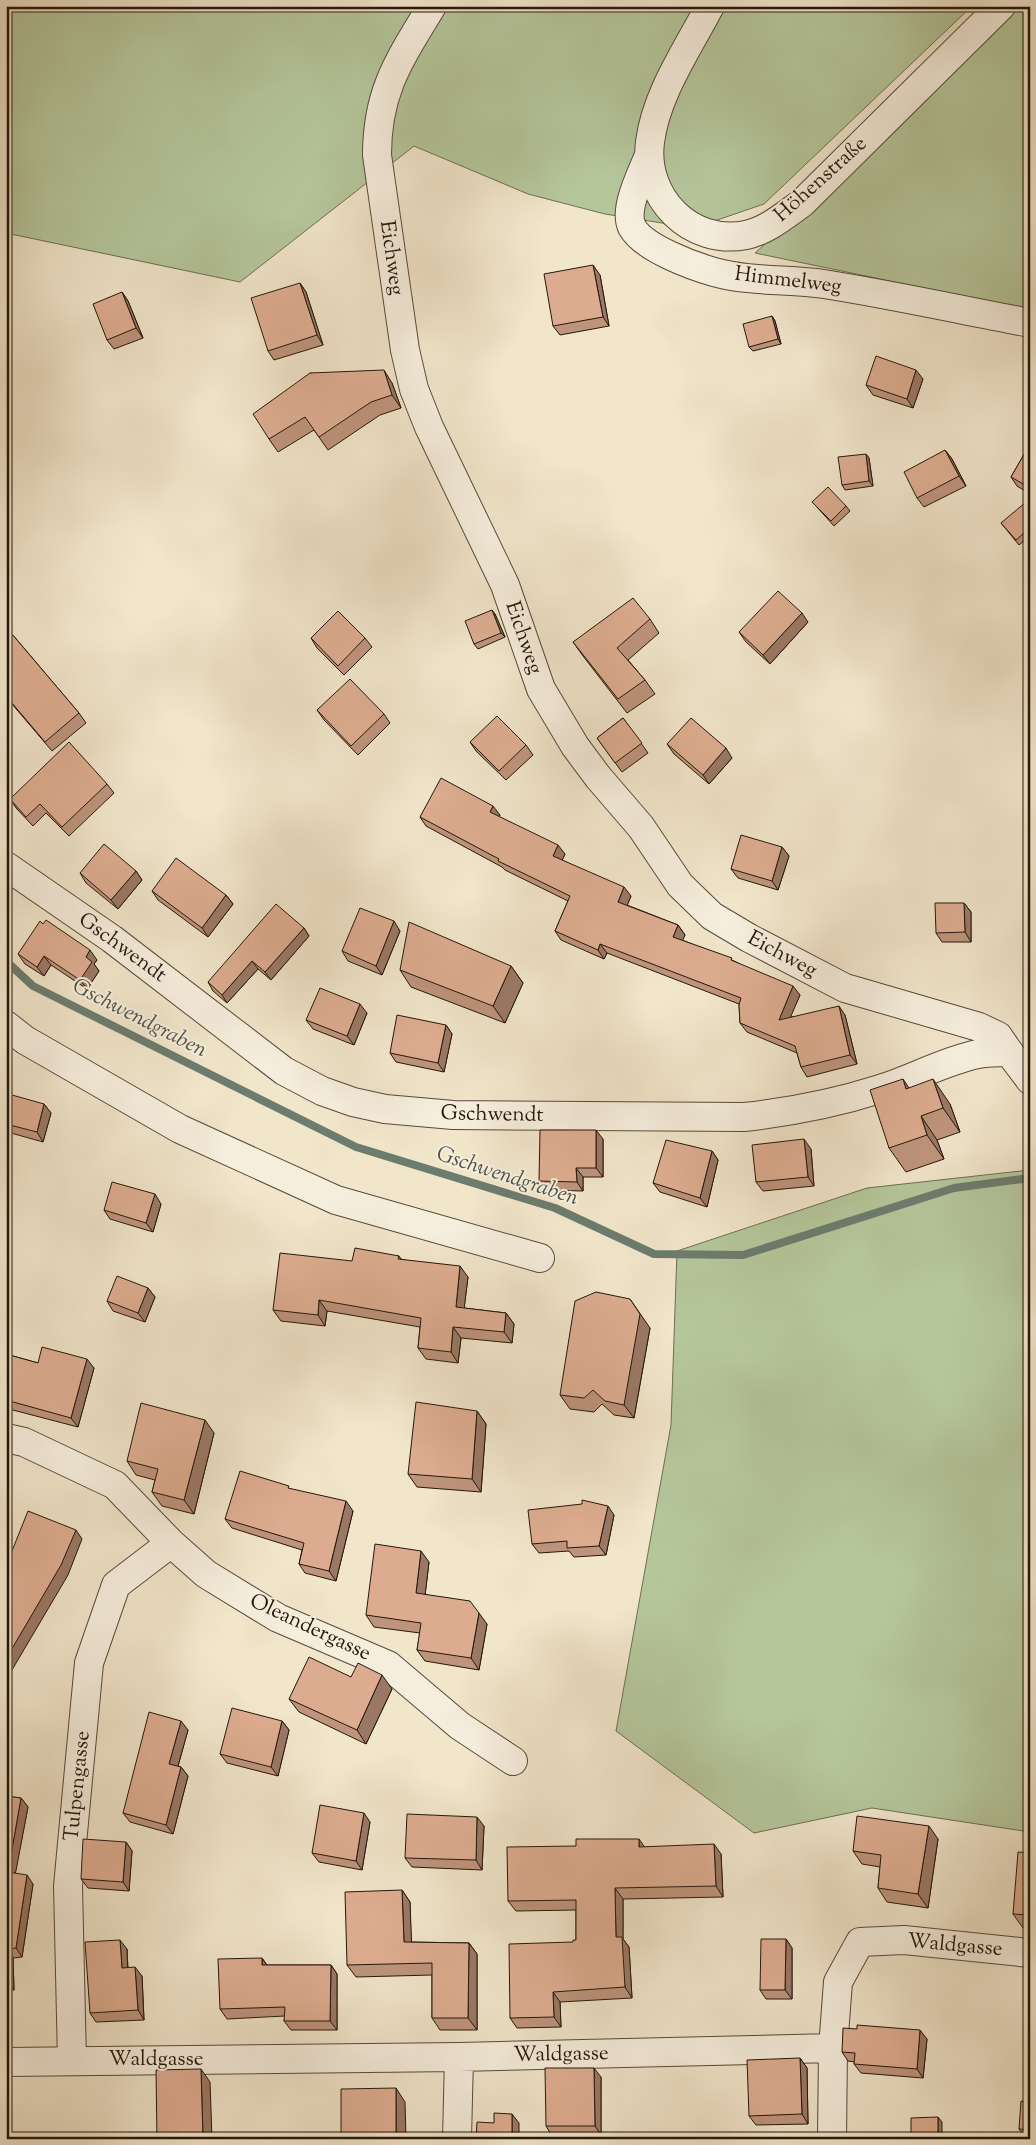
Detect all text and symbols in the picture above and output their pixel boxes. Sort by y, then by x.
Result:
street label: Höhenstraße [768,130,874,230]
street label: Eichweg [371,219,411,297]
street label: Himmelweg [733,260,843,302]
street label: Eichweg [497,598,549,678]
street label: Gschwendt [72,906,172,990]
street label: Eichweg [742,924,822,986]
water label: Gschwendgraben [66,971,212,1067]
street label: Gschwendt [440,1099,544,1131]
water label: Gschwendgraben [432,1139,583,1215]
street label: Oleandergasse [244,1587,376,1669]
street label: Tulpengasse [57,1729,99,1843]
street label: Waldgasse [906,1927,1004,1965]
street label: Waldgasse [513,2039,609,2071]
street label: Waldgasse [108,2045,204,2075]

